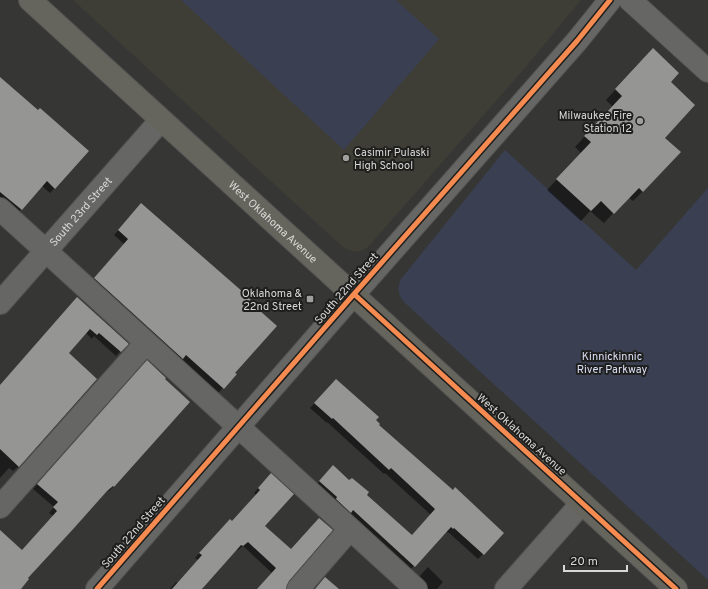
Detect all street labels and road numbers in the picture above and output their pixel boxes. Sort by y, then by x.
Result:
street label: South 23rd Street [47,174,116,250]
street label: West Oklahoma Avenue [225,178,320,267]
street label: South 22nd Street [312,250,382,327]
street label: West Oklahoma Avenue [474,391,569,479]
street label: South 22nd Street [99,494,169,571]

